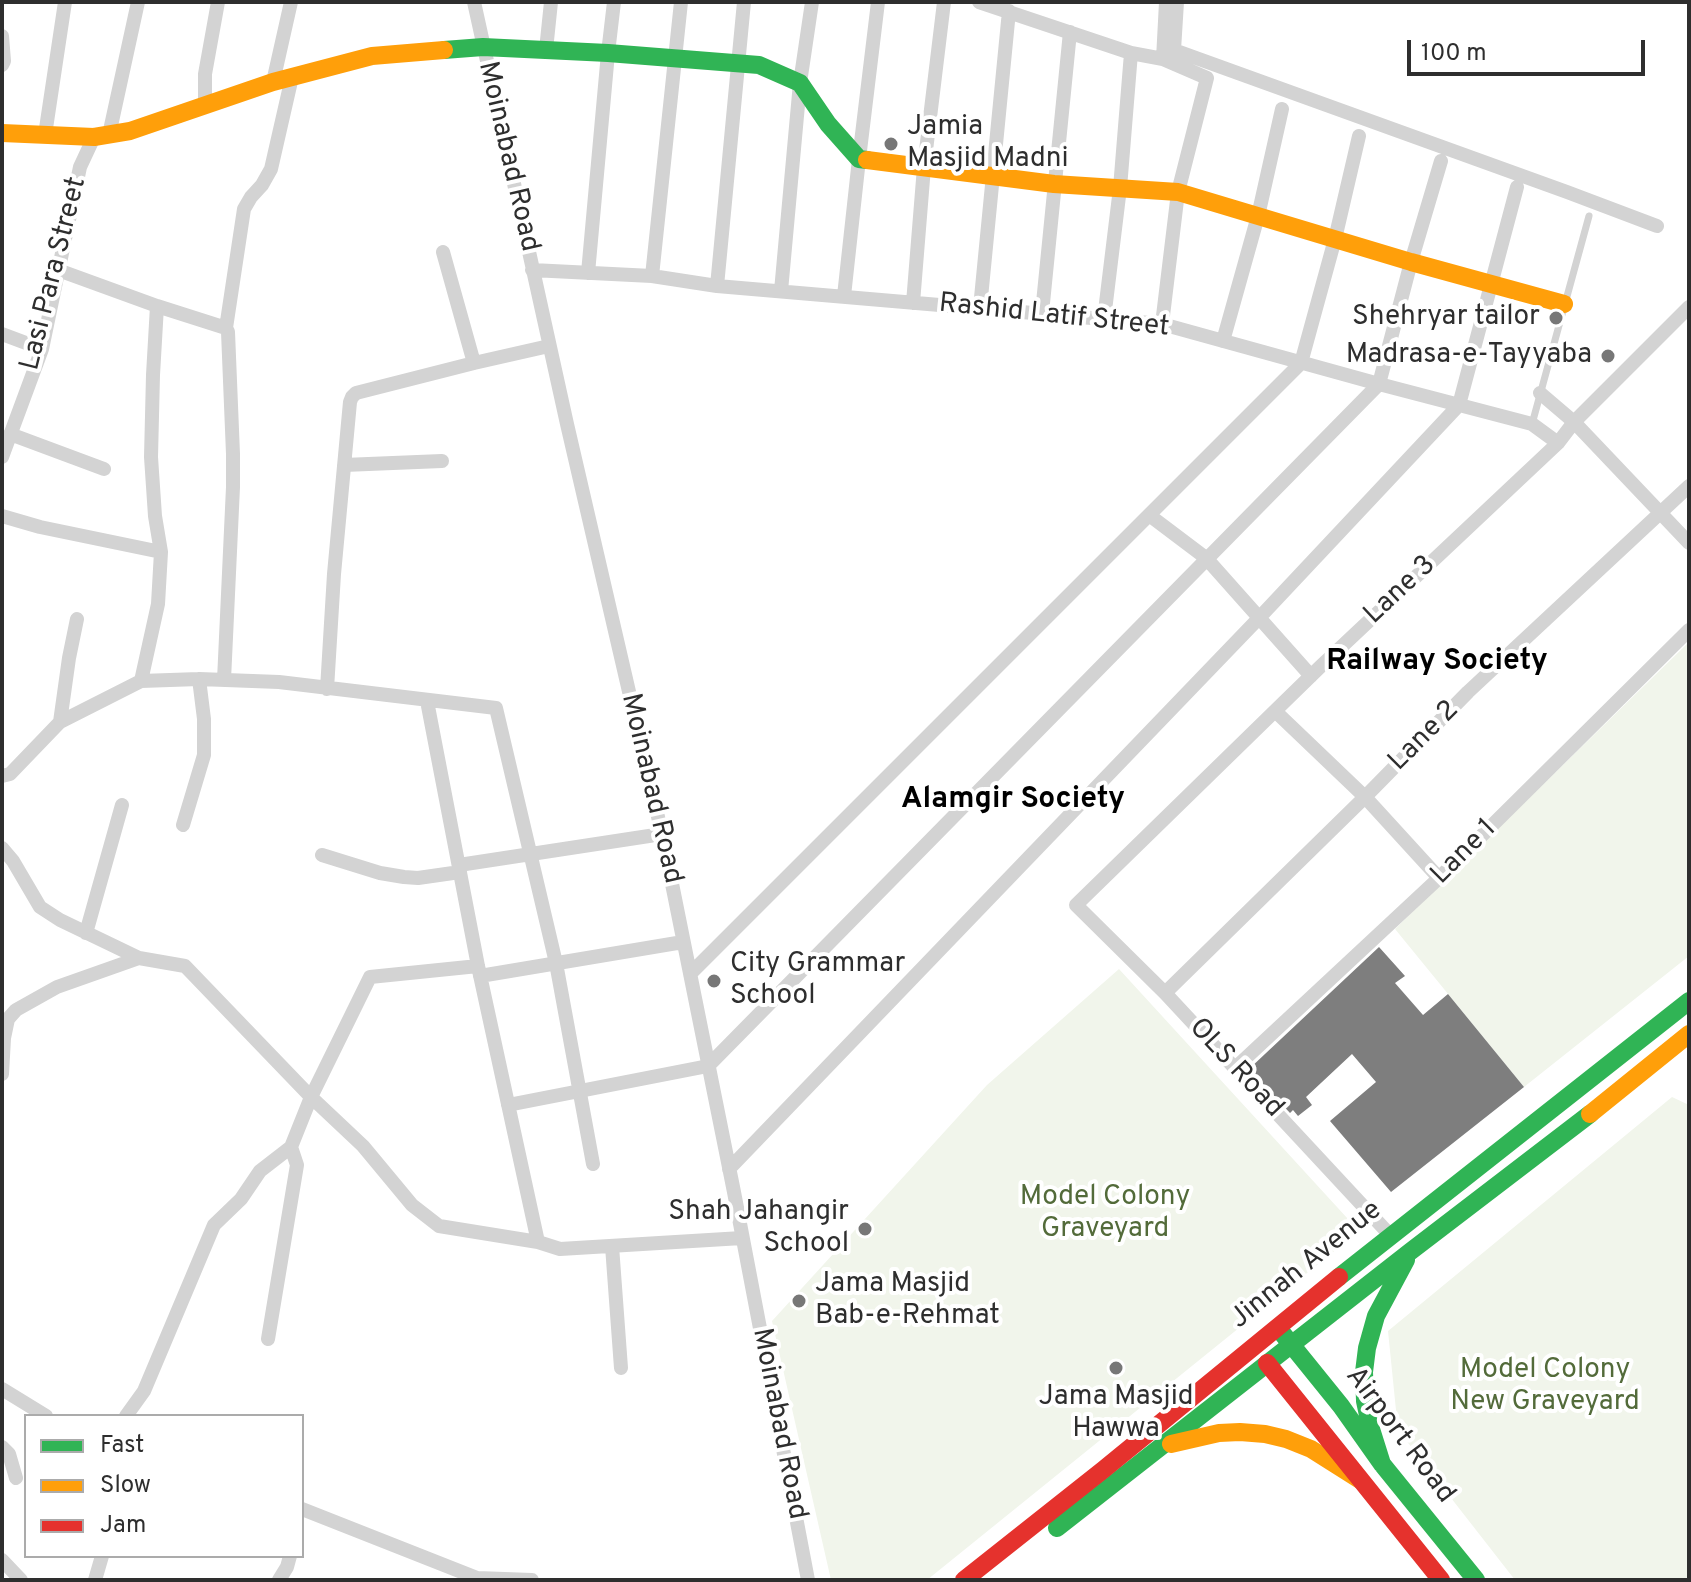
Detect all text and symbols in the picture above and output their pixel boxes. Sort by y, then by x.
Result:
scale bar [1411,24,1649,74]
text: 100 m [1421,39,1487,69]
street label: Moinabad Road [469,59,545,255]
place label: Jamia Masjid Madni [907,111,1069,177]
marker: Jamia Masjid Madni [882,135,900,153]
street label: Lasi Para Street [15,174,95,374]
street label: Rashid Latif Street [937,288,1171,346]
place label: Shehryar tailor [1352,301,1540,335]
marker: Shehryar tailor [1547,309,1565,327]
place label: Madrasa-e-Tayyaba [1346,339,1592,373]
marker: Madrasa-e-Tayyaba [1599,347,1617,365]
street label: Lane 3 [1358,550,1444,632]
district label: Railway Society [1326,645,1548,681]
street label: Moinabad Road [612,691,688,887]
street label: Lane 2 [1383,695,1467,779]
district label: Alamgir Society [901,783,1125,819]
street label: Lane 1 [1425,813,1505,893]
place label: City Grammar School [730,948,905,1014]
marker: City Grammar School [705,972,723,990]
street label: OLS Road [1180,1012,1290,1126]
park label: Model Colony Graveyard [1020,1181,1190,1247]
street label: Jinnah Avenue [1224,1195,1390,1337]
place label: Shah Jahangir School [668,1196,849,1262]
marker: Shah Jahangir School [856,1220,874,1238]
place label: Jama Masjid Bab-e-Rehmat [815,1268,1000,1334]
marker: Jama Masjid Bab-e-Rehmat [790,1292,808,1310]
street label: Moinabad Road [743,1325,813,1523]
park label: Model Colony New Graveyard [1450,1354,1640,1420]
marker: Jama Masjid Hawwa [1107,1359,1125,1377]
street label: Airport Road [1337,1361,1461,1511]
place label: Jama Masjid Hawwa [1038,1381,1194,1447]
legend [24,1414,304,1558]
text: Fast [100,1431,144,1461]
text: Slow [100,1471,151,1501]
text: Jam [100,1511,146,1541]

